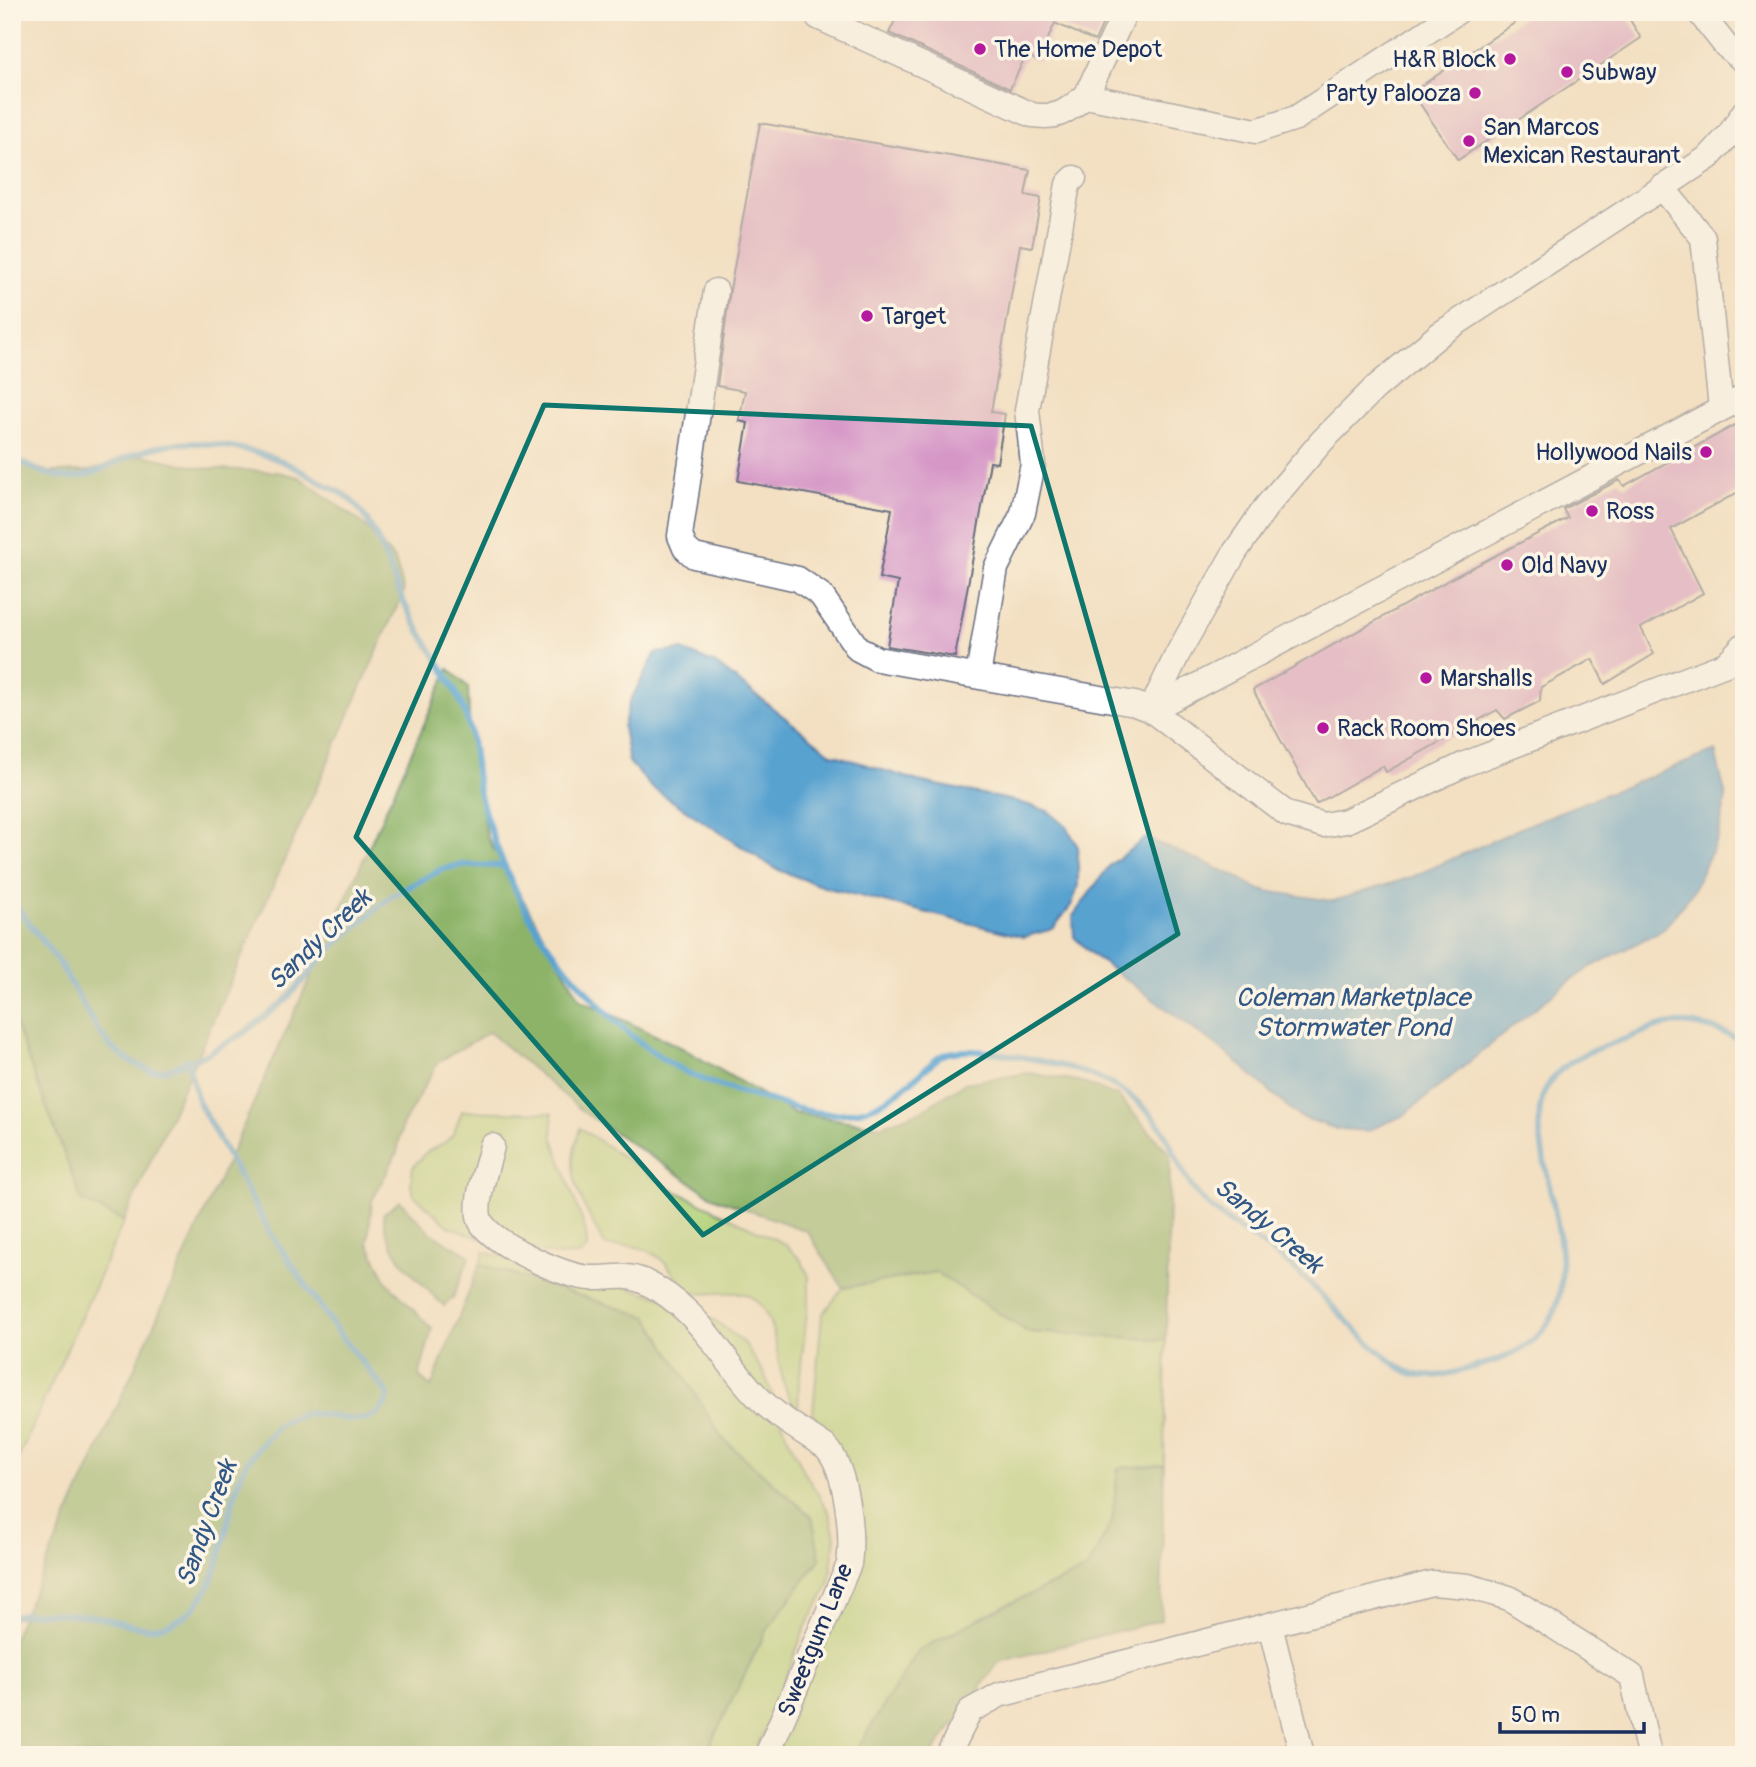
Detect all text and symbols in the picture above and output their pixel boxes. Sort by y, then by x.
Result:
place label: The Home Depot [994,35,1162,64]
marker: The Home Depot [972,41,988,57]
place label: H&R Block [1392,45,1496,74]
marker: H&R Block [1502,51,1518,67]
place label: Subway [1581,58,1656,87]
marker: Subway [1559,64,1575,80]
place label: Party Palooza [1325,79,1461,108]
marker: Party Palooza [1467,85,1483,101]
place label: San Marcos Mexican Restaurant [1483,113,1681,170]
marker: San Marcos Mexican Restaurant [1461,133,1477,149]
place label: Target [881,302,947,331]
marker: Target [859,308,875,324]
place label: Hollywood Nails [1535,438,1692,467]
marker: Hollywood Nails [1698,444,1714,460]
place label: Ross [1606,497,1655,526]
marker: Ross [1584,503,1600,519]
place label: Old Navy [1521,551,1607,580]
marker: Old Navy [1499,557,1515,573]
place label: Marshalls [1440,664,1533,693]
marker: Marshalls [1418,670,1434,686]
place label: Rack Room Shoes [1337,714,1516,743]
marker: Rack Room Shoes [1315,720,1331,736]
water label: Sandy Creek [261,881,380,997]
water label: Coleman Marketplace Stormwater Pond [1236,982,1472,1044]
water label: Sandy Creek [1208,1171,1331,1282]
water label: Sandy Creek [169,1454,245,1591]
street label: Sweetgum Lane [772,1559,859,1721]
scale bar [1500,1690,1644,1734]
text: 50 m [1511,1702,1560,1729]

